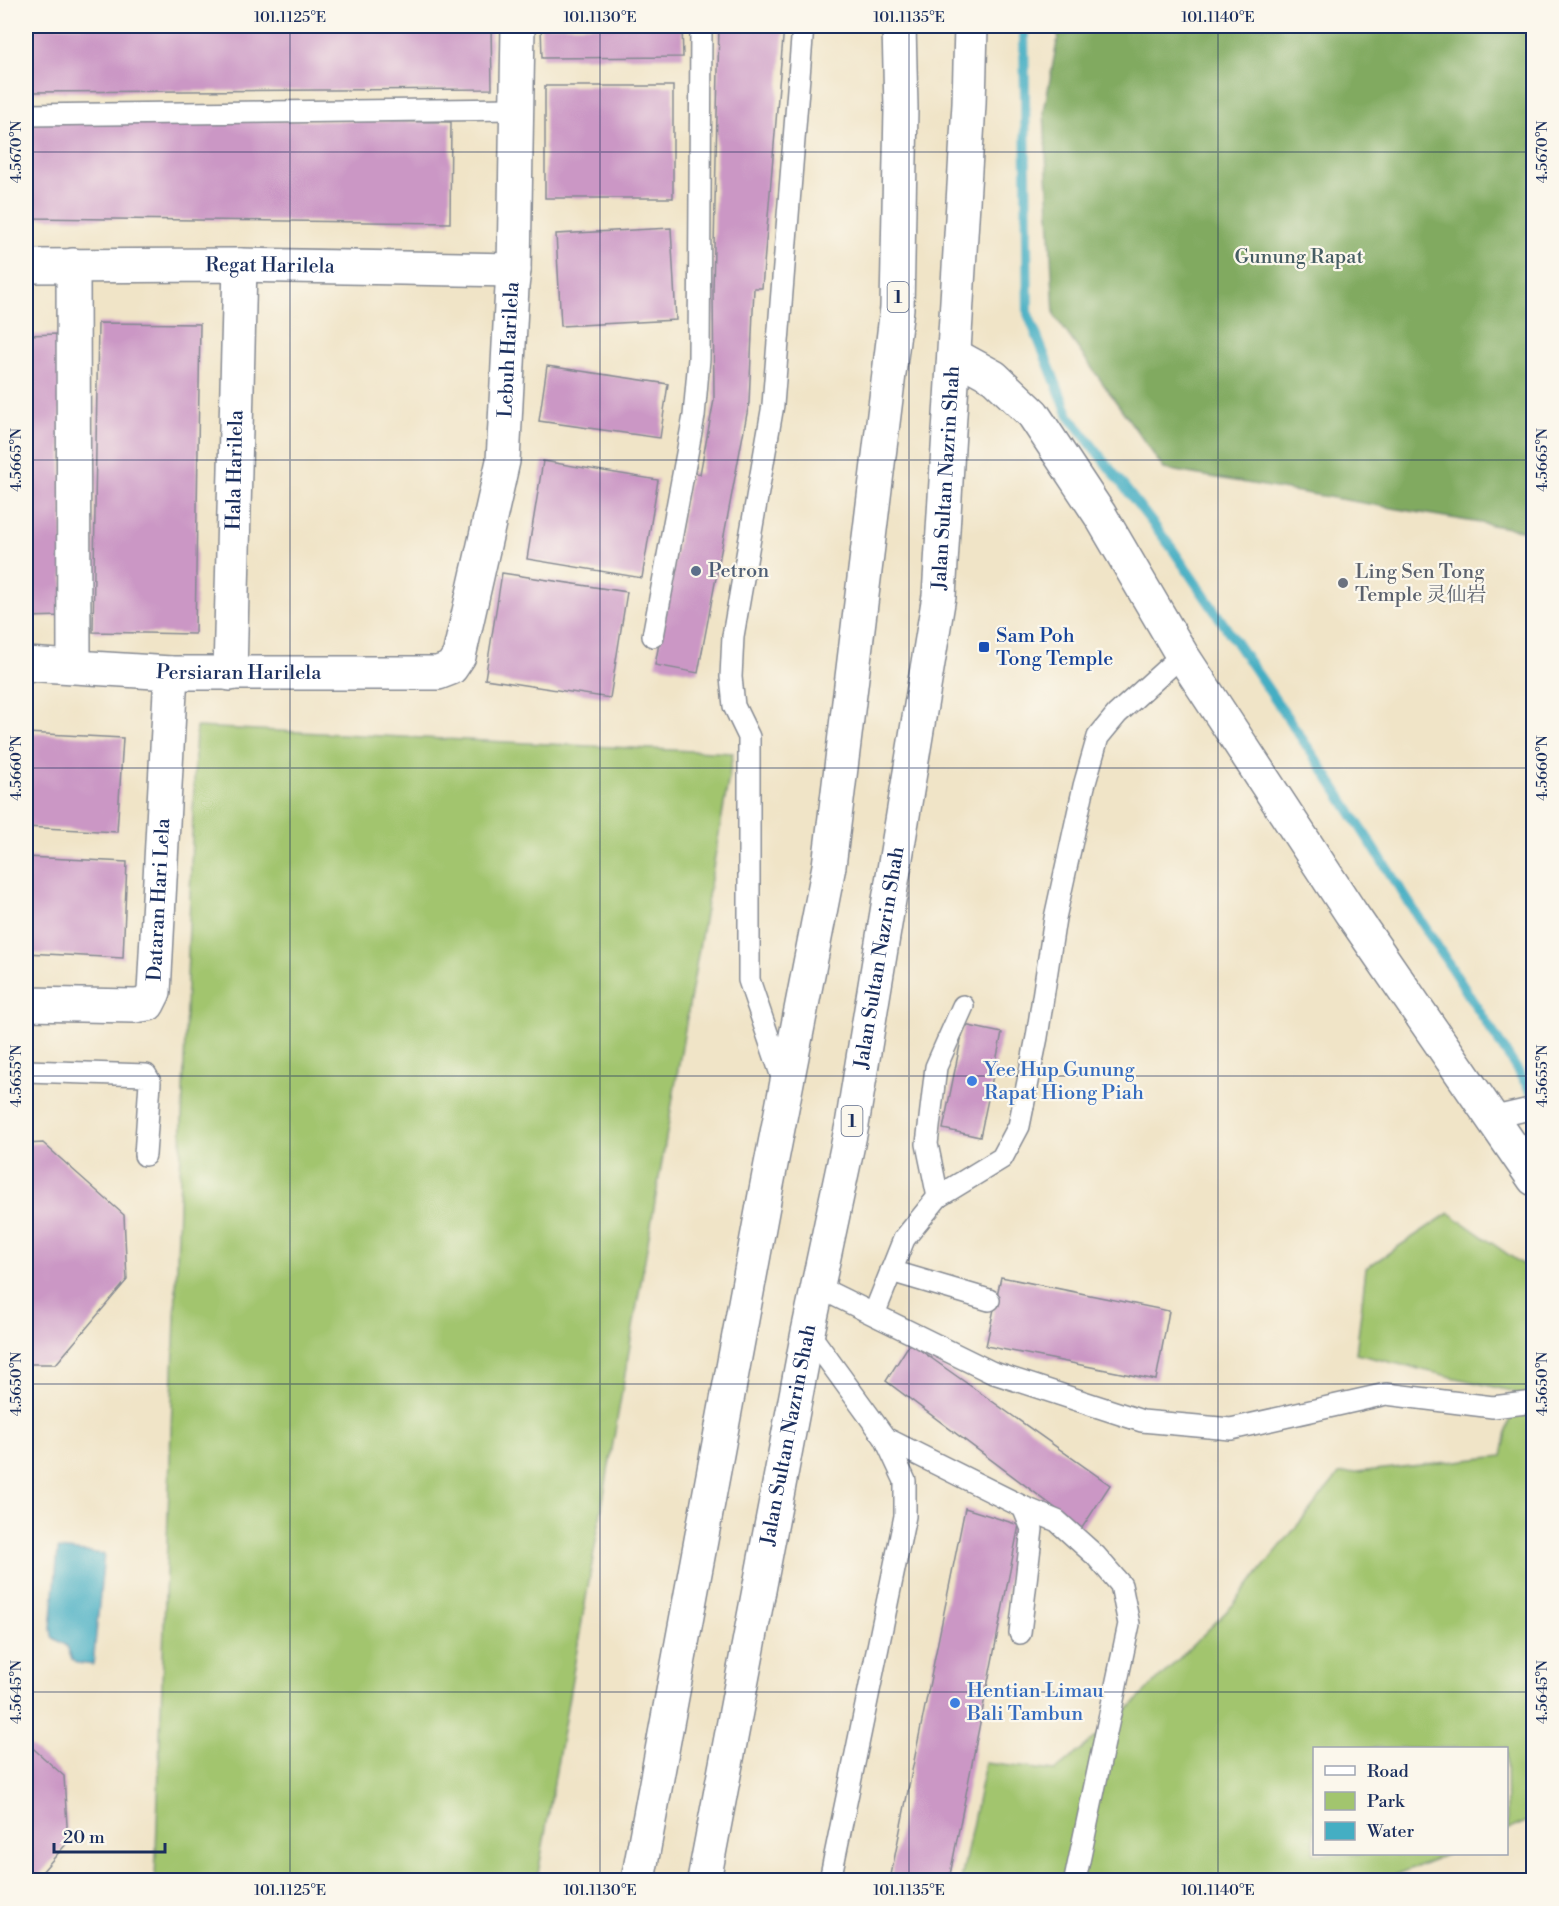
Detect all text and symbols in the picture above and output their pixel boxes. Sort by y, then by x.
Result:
text: 101.1125°E [254,8,326,27]
text: 101.1130°E [563,8,637,27]
text: 101.1135°E [873,8,945,27]
text: 101.1140°E [1181,8,1255,27]
text: 4.5670°N [7,121,26,183]
text: 4.5670°N [1533,121,1552,183]
park label: Gunung Rapat [1234,245,1364,270]
street label: Regat Harilela [205,252,336,279]
street label: Lebuh Harilela [493,279,525,418]
road number: 1 [888,282,908,312]
street label: Jalan Sultan Nazrin Shah [927,365,966,592]
street label: Hala Harilela [221,409,249,530]
text: 4.5665°N [7,428,26,492]
text: 4.5665°N [1533,428,1552,492]
place label: Petron [708,559,769,584]
place label: Ling Sen Tong Temple 灵仙岩 [1355,560,1487,608]
marker: Petron [689,564,703,578]
marker: Ling Sen Tong Temple 灵仙岩 [1336,576,1350,590]
place label: Sam Poh Tong Temple [996,624,1113,672]
marker: Sam Poh Tong Temple [977,640,991,654]
street label: Persiaran Harilela [155,660,322,686]
text: 4.5660°N [7,735,26,801]
text: 4.5660°N [1533,735,1552,801]
street label: Dataran Hari Lela [142,817,176,982]
street label: Jalan Sultan Nazrin Shah [849,845,910,1071]
text: 4.5655°N [7,1045,26,1107]
text: 4.5655°N [1533,1045,1552,1107]
place label: Yee Hup Gunung Rapat Hiong Piah [983,1058,1144,1106]
marker: Yee Hup Gunung Rapat Hiong Piah [965,1074,979,1088]
road number: 1 [842,1106,862,1136]
street label: Jalan Sultan Nazrin Shah [755,1322,822,1549]
text: 4.5650°N [7,1352,26,1416]
text: 4.5650°N [1533,1352,1552,1416]
text: 4.5645°N [7,1660,26,1724]
text: 4.5645°N [1533,1660,1552,1724]
place label: Hentian Limau Bali Tambun [966,1679,1104,1727]
marker: Hentian Limau Bali Tambun [948,1696,962,1710]
legend [1313,1747,1508,1855]
text: Road [1367,1760,1410,1783]
text: Park [1367,1790,1406,1813]
scale bar [54,1816,165,1854]
text: Water [1366,1820,1415,1843]
text: 20 m [63,1826,105,1849]
text: 101.1125°E [254,1881,326,1900]
text: 101.1130°E [563,1881,637,1900]
text: 101.1135°E [873,1881,945,1900]
text: 101.1140°E [1181,1881,1255,1900]

